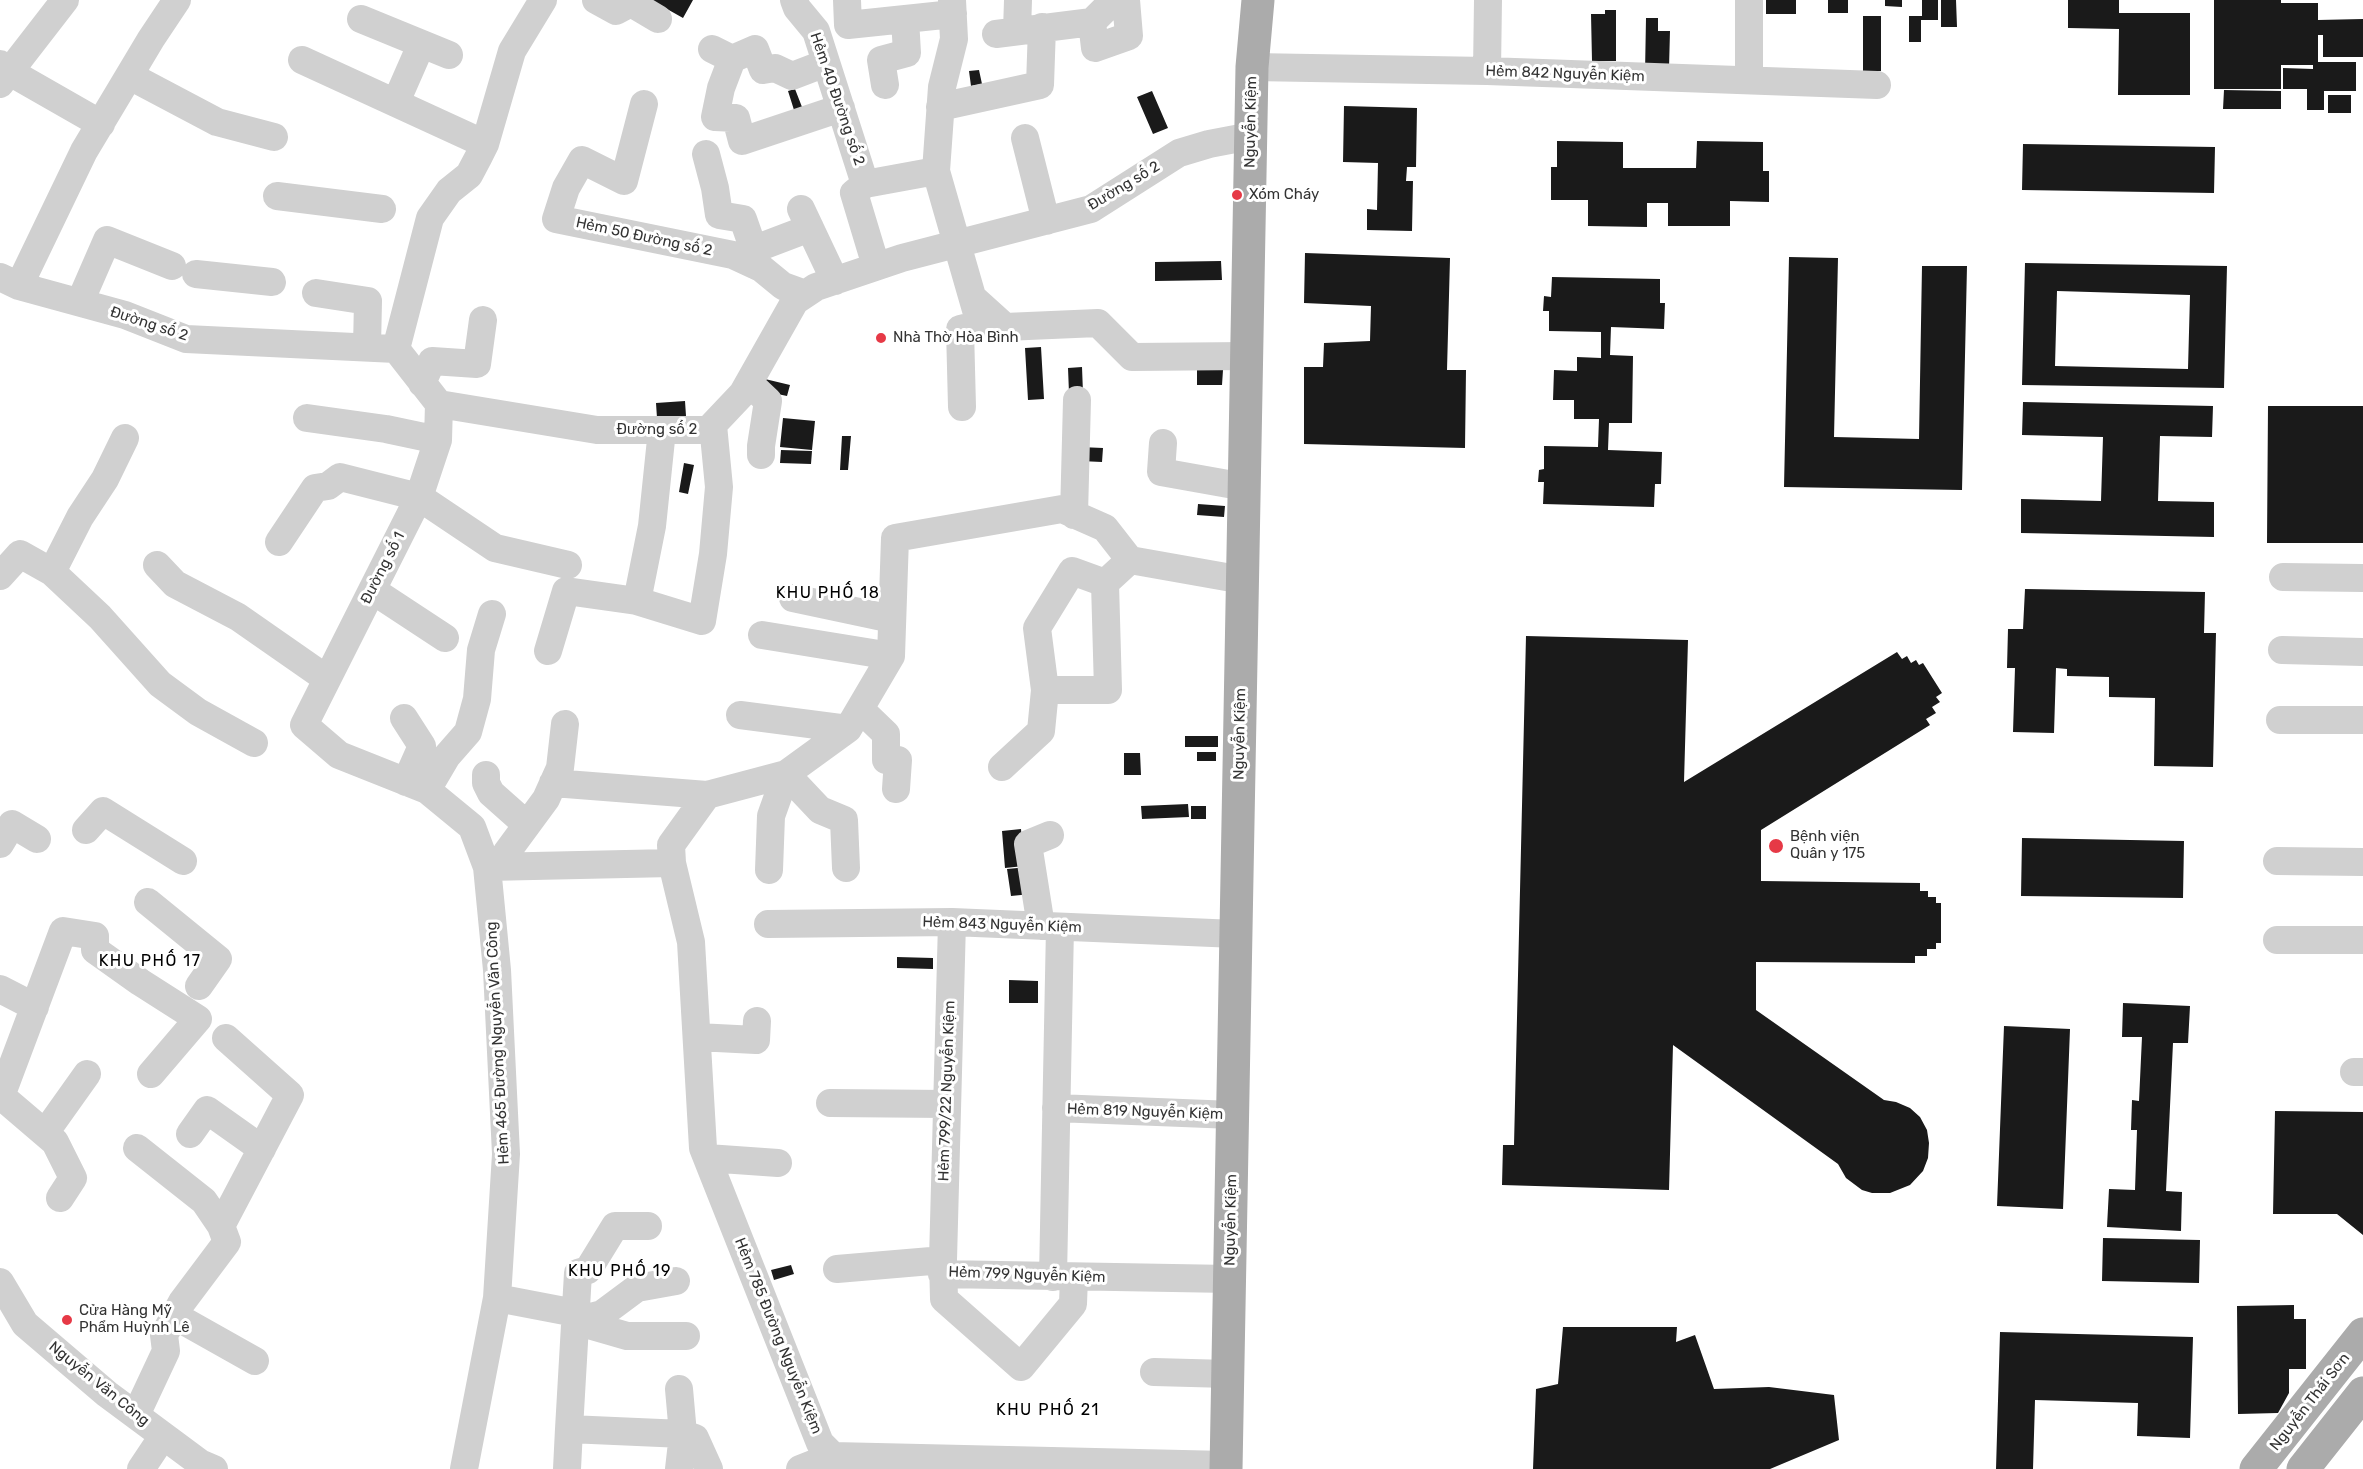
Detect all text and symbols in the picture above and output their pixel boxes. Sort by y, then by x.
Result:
street label: Hẻm 40 Đường số 2 [806,30,868,168]
street label: Hẻm 842 Nguyễn Kiệm [1485,62,1645,86]
street label: Nguyễn Kiệm [1241,76,1261,168]
street label: Đường số 2 [1085,157,1163,215]
place label: Xóm Cháy [1249,186,1319,204]
marker: Xóm Cháy [1230,188,1244,202]
street label: Hẻm 50 Đường số 2 [574,214,714,260]
street label: Đường số 2 [108,303,190,345]
place label: Nhà Thờ Hòa Bình [893,329,1019,347]
marker: Nhà Thờ Hòa Bình [874,331,888,345]
street label: Đường số 2 [617,421,697,439]
street label: Đường số 1 [357,529,409,607]
district label: KHU PHỐ 18 [776,583,880,603]
street label: Nguyễn Kiệm [1230,688,1250,780]
place label: Bệnh viện Quân y 175 [1790,828,1865,863]
marker: Bệnh viện Quân y 175 [1767,837,1785,855]
street label: Hẻm 843 Nguyễn Kiệm [922,913,1082,937]
street label: Hẻm 465 Đường Nguyễn Văn Công [483,921,513,1165]
district label: KHU PHỐ 17 [99,951,201,971]
street label: Hẻm 799/22 Nguyễn Kiệm [935,1000,959,1182]
street label: Hẻm 819 Nguyễn Kiệm [1066,1100,1224,1124]
street label: Nguyễn Kiệm [1221,1174,1241,1266]
street label: Hẻm 785 Đường Nguyễn Kiệm [730,1235,826,1437]
district label: KHU PHỐ 19 [568,1261,672,1281]
street label: Hẻm 799 Nguyễn Kiệm [948,1263,1106,1287]
place label: Cửa Hàng Mỹ Phẩm Huỳnh Lê [79,1302,190,1337]
marker: Cửa Hàng Mỹ Phẩm Huỳnh Lê [60,1313,74,1327]
street label: Nguyễn Văn Công [45,1338,153,1430]
street label: Nguyễn Thái Sơn [2266,1350,2354,1454]
district label: KHU PHỐ 21 [996,1400,1100,1420]

